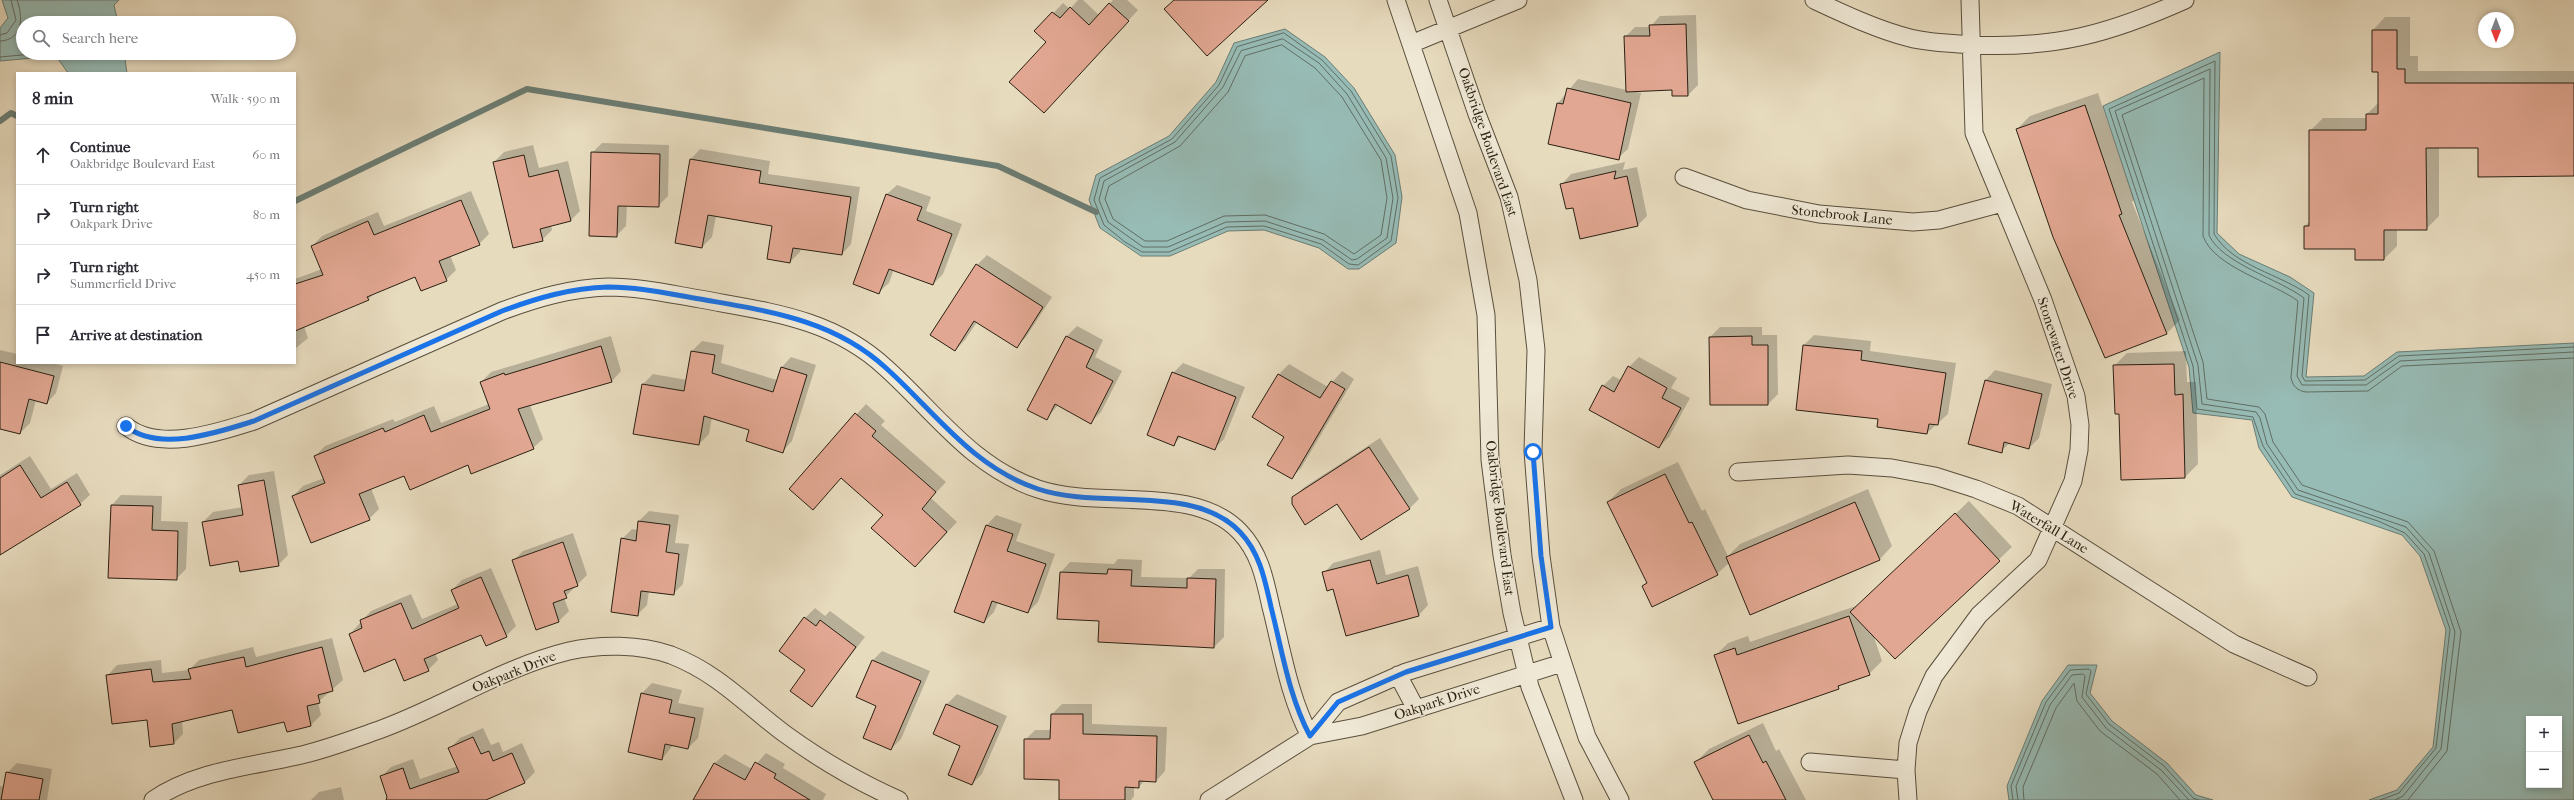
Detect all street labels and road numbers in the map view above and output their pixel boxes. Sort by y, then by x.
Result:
street label: Oakbridge Boulevard East [1454,65,1522,219]
street label: Stonebrook Lane [1791,201,1893,229]
street label: Stonewater Drive [2034,295,2082,401]
street label: Oakbridge Boulevard East [1482,439,1518,597]
street label: Waterfall Lane [2006,496,2092,557]
street label: Oakpark Drive [470,647,559,697]
street label: Oakpark Drive [1392,680,1482,724]

